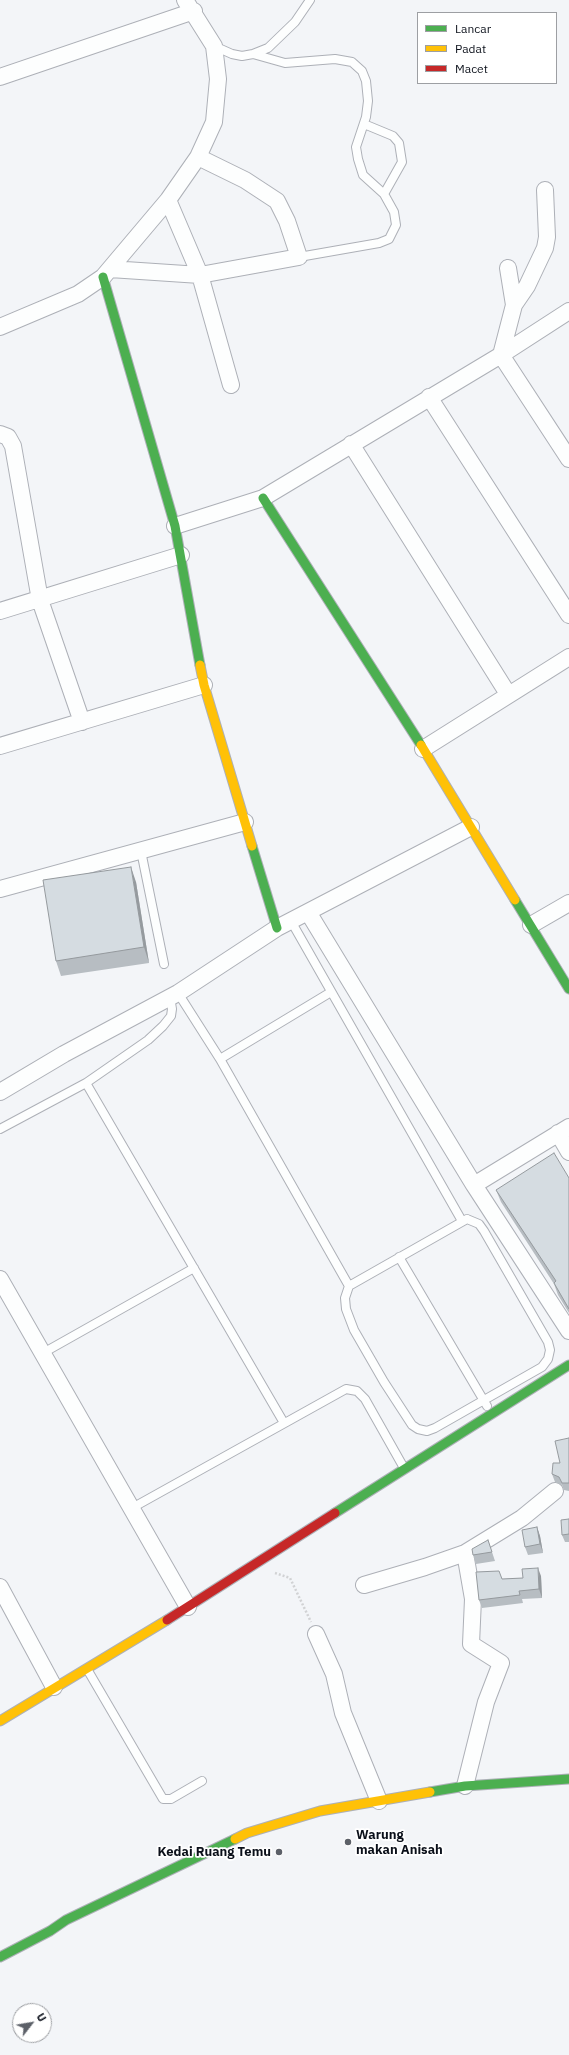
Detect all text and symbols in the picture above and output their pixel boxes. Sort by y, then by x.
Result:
legend [417,12,557,84]
text: Lancar [455,21,491,36]
text: Padat [455,41,486,56]
text: Macet [455,61,488,76]
place label: Warung makan Anisah [356,1827,443,1858]
marker: Warung makan Anisah [343,1837,353,1847]
place label: Kedai Ruang Temu [158,1844,271,1860]
marker: Kedai Ruang Temu [274,1847,284,1857]
north arrow [12,2003,52,2043]
text: U [33,2010,49,2024]

